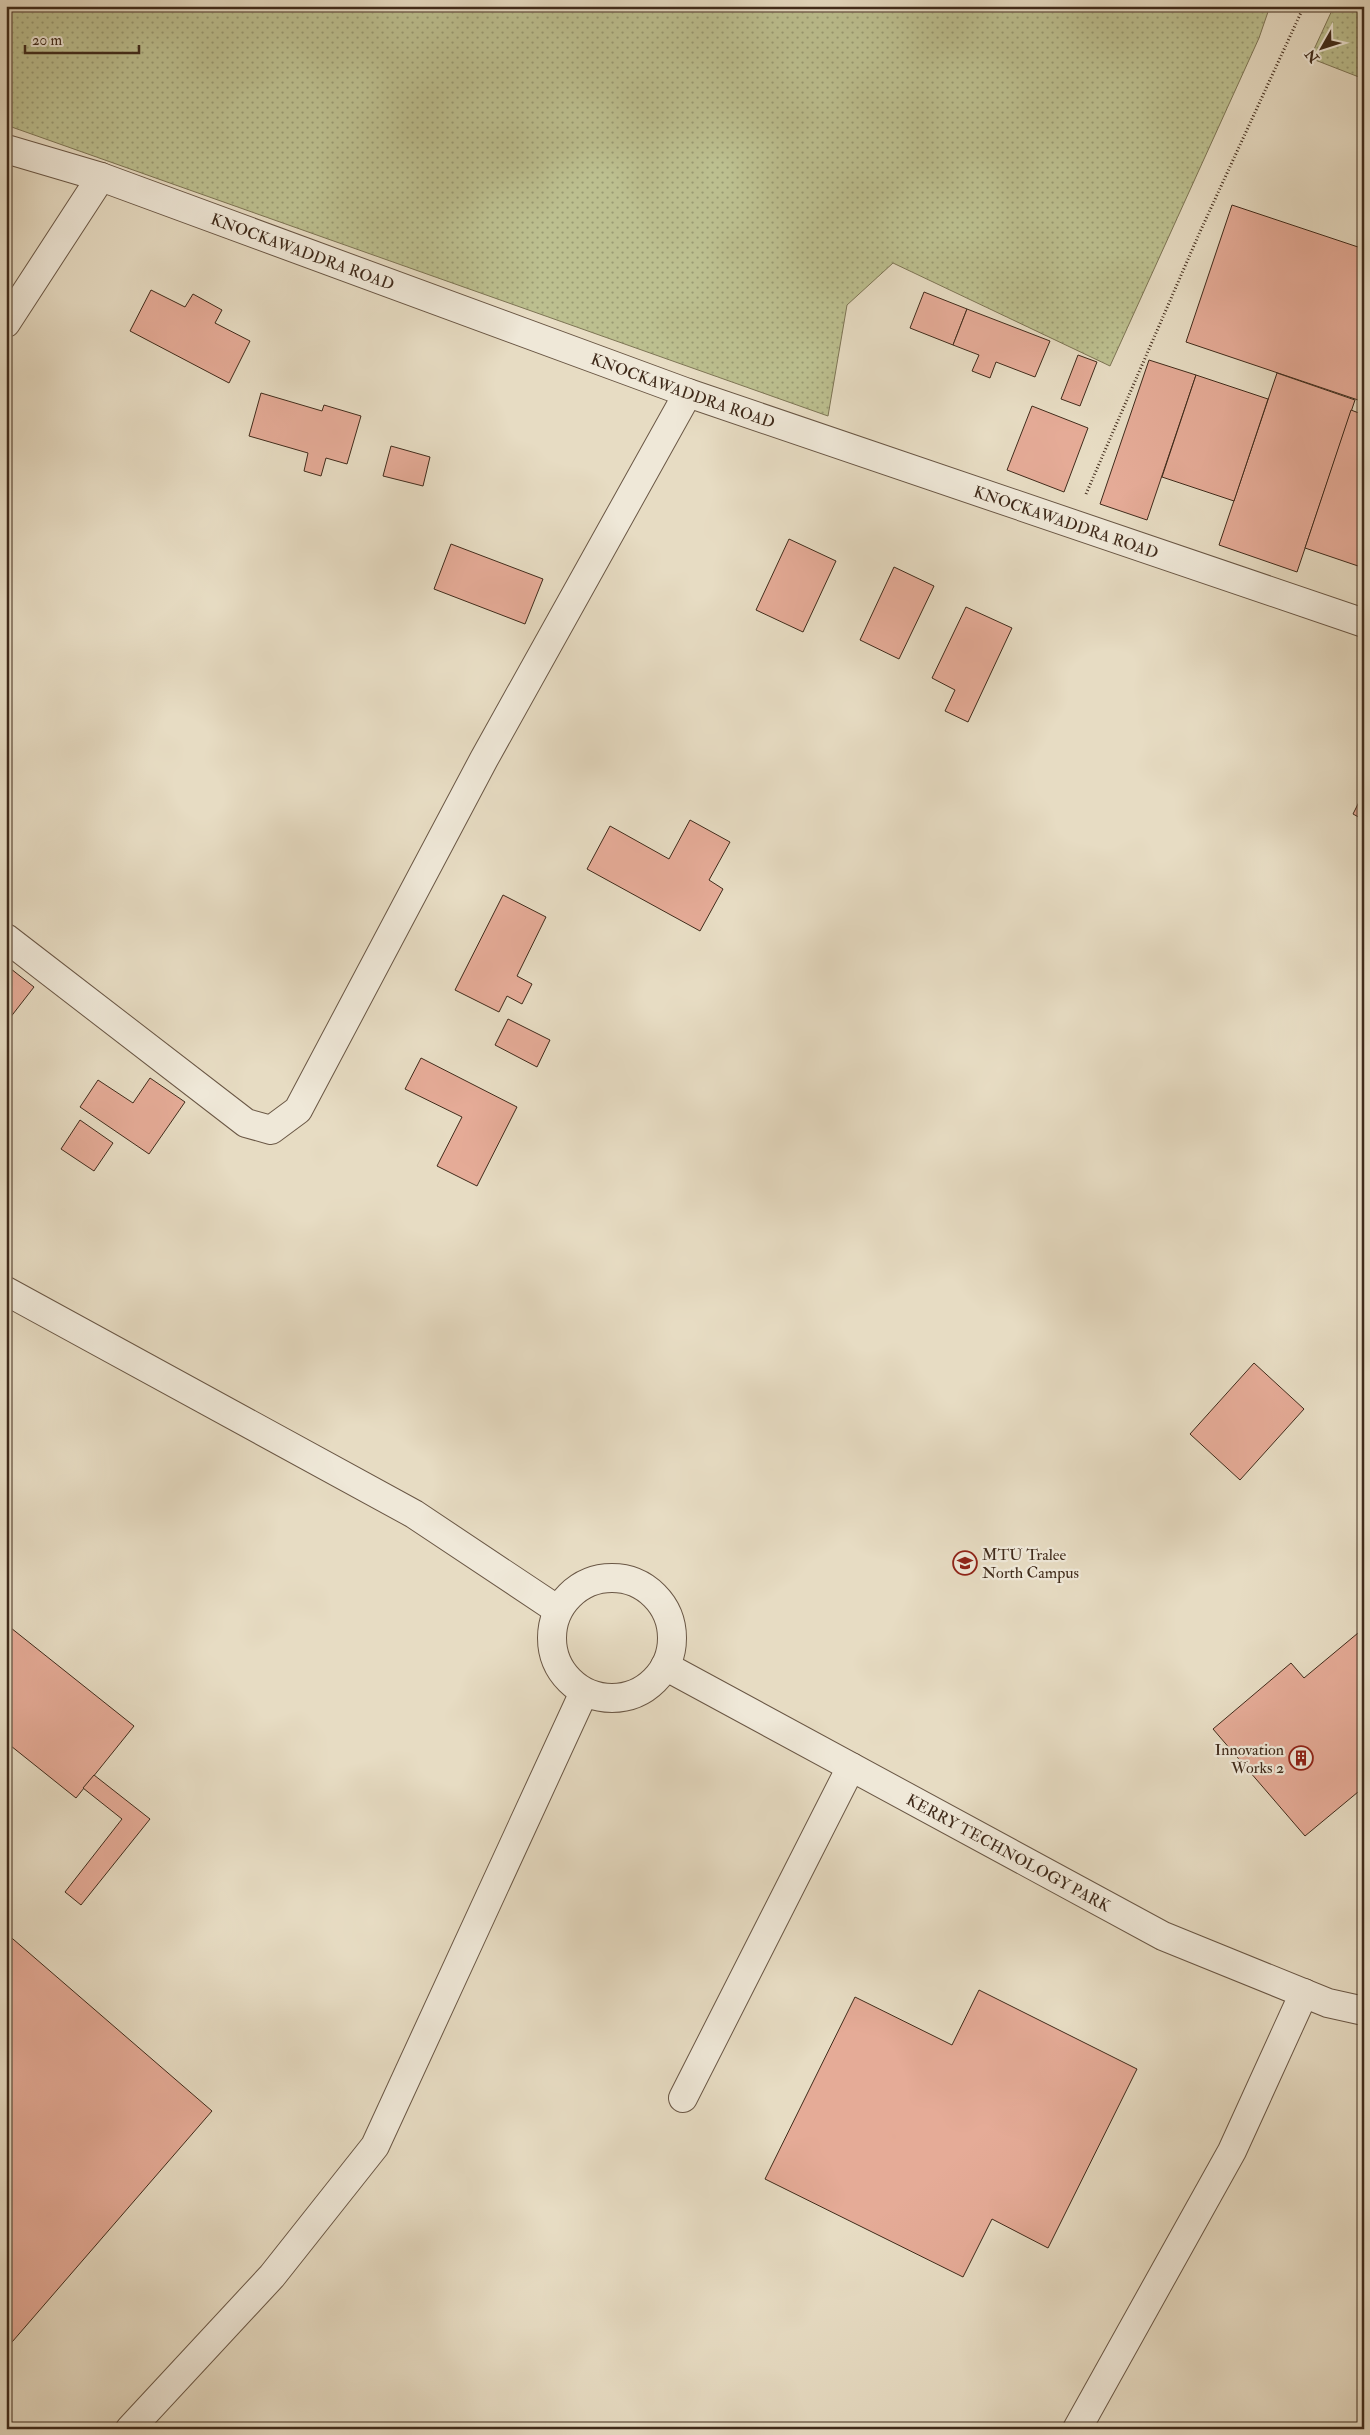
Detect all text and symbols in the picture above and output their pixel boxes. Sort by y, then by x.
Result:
scale bar [25,22,139,54]
north arrow [1298,22,1348,72]
text: 20 m [32,31,62,50]
text: N [1301,45,1323,67]
street label: KNOCKAWADDRA ROAD [208,209,397,295]
street label: KNOCKAWADDRA ROAD [588,349,777,433]
street label: KNOCKAWADDRA ROAD [971,482,1161,563]
place label: MTU Tralee North Campus [982,1545,1079,1584]
school or university icon: MTU Tralee North Campus [952,1550,978,1576]
place label: Innovation Works 2 [1215,1740,1284,1778]
building icon: Innovation Works 2 [1288,1745,1314,1771]
street label: KERRY TECHNOLOGY PARK [903,1790,1114,1917]

